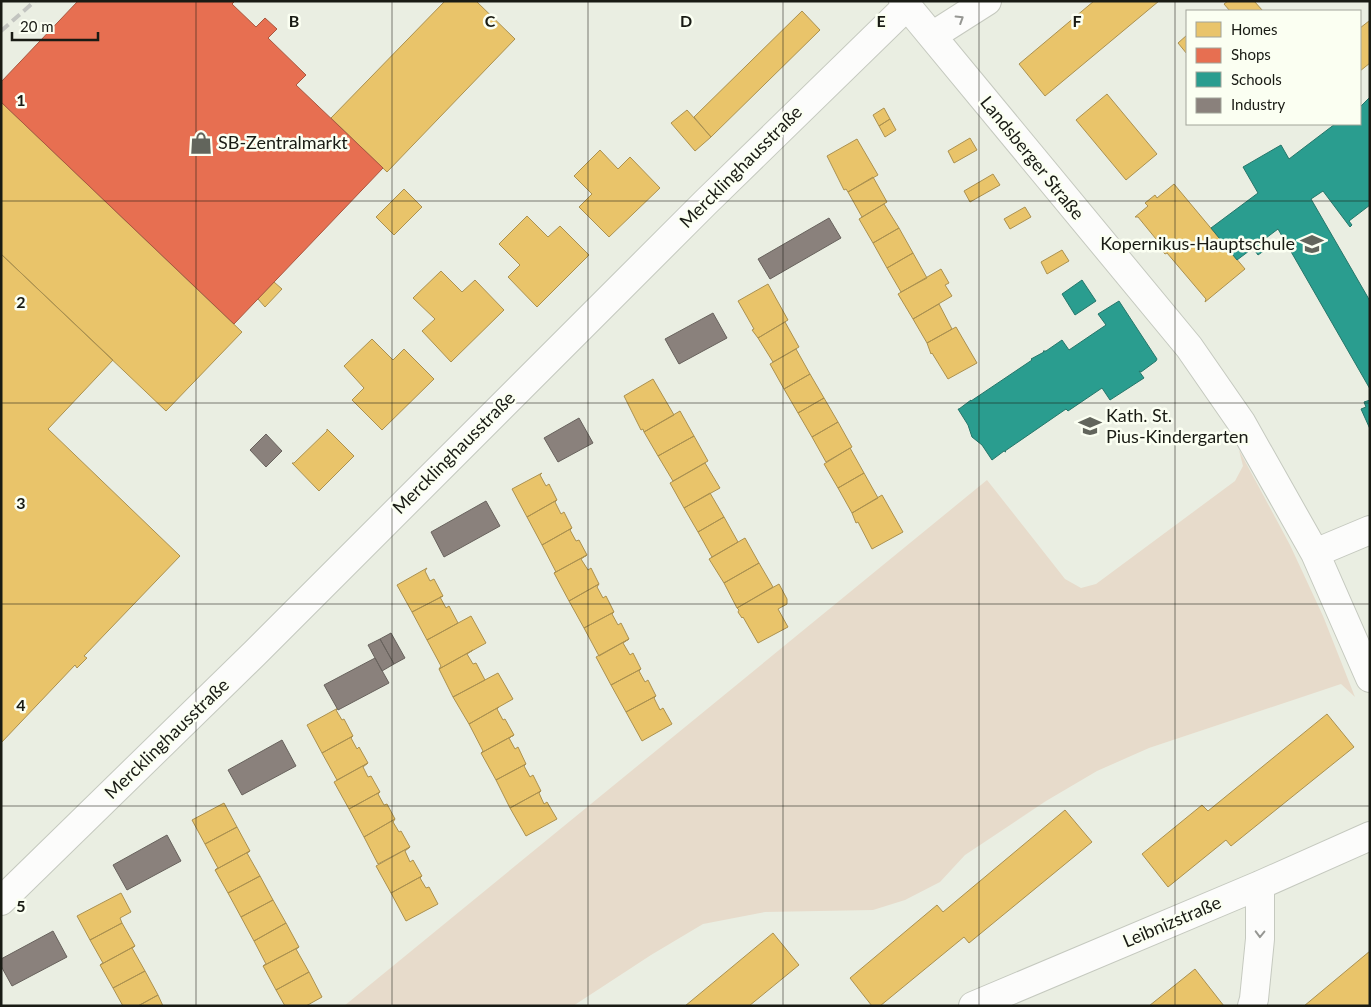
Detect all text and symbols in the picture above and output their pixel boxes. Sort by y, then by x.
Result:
scale bar [12,10,99,42]
legend [1186,10,1361,125]
text: B [289,11,299,30]
text: C [485,11,496,30]
text: D [680,11,692,30]
text: E [876,11,886,30]
text: F [1072,11,1082,30]
one-way arrow [954,15,963,25]
text: 20 m [20,17,54,35]
text: Homes [1231,20,1277,38]
text: Shops [1231,45,1271,63]
text: Schools [1231,70,1282,88]
text: 1 [16,90,26,109]
street label: Landsberger Straße [976,91,1089,224]
text: Industry [1231,95,1286,113]
street label: Mercklinghausstraße [674,100,806,232]
shop icon: SB-Zentralmarkt [188,130,214,156]
place label: SB-Zentralmarkt [218,131,348,153]
school or university icon: Kopernikus-Hauptschule [1299,231,1325,257]
place label: Kopernikus-Hauptschule [1100,232,1295,254]
text: 2 [16,292,26,311]
street label: Mercklinghausstraße [387,386,519,518]
place label: Kath. St. Pius-Kindergarten [1106,404,1249,447]
school or university icon: Kath. St. Pius-Kindergarten [1077,413,1103,439]
text: 3 [16,493,26,512]
street label: Mercklinghausstraße [100,673,233,803]
text: 4 [16,695,26,714]
street label: Leibnizstraße [1119,891,1224,952]
text: 5 [16,896,26,915]
one-way arrow [1255,930,1265,938]

